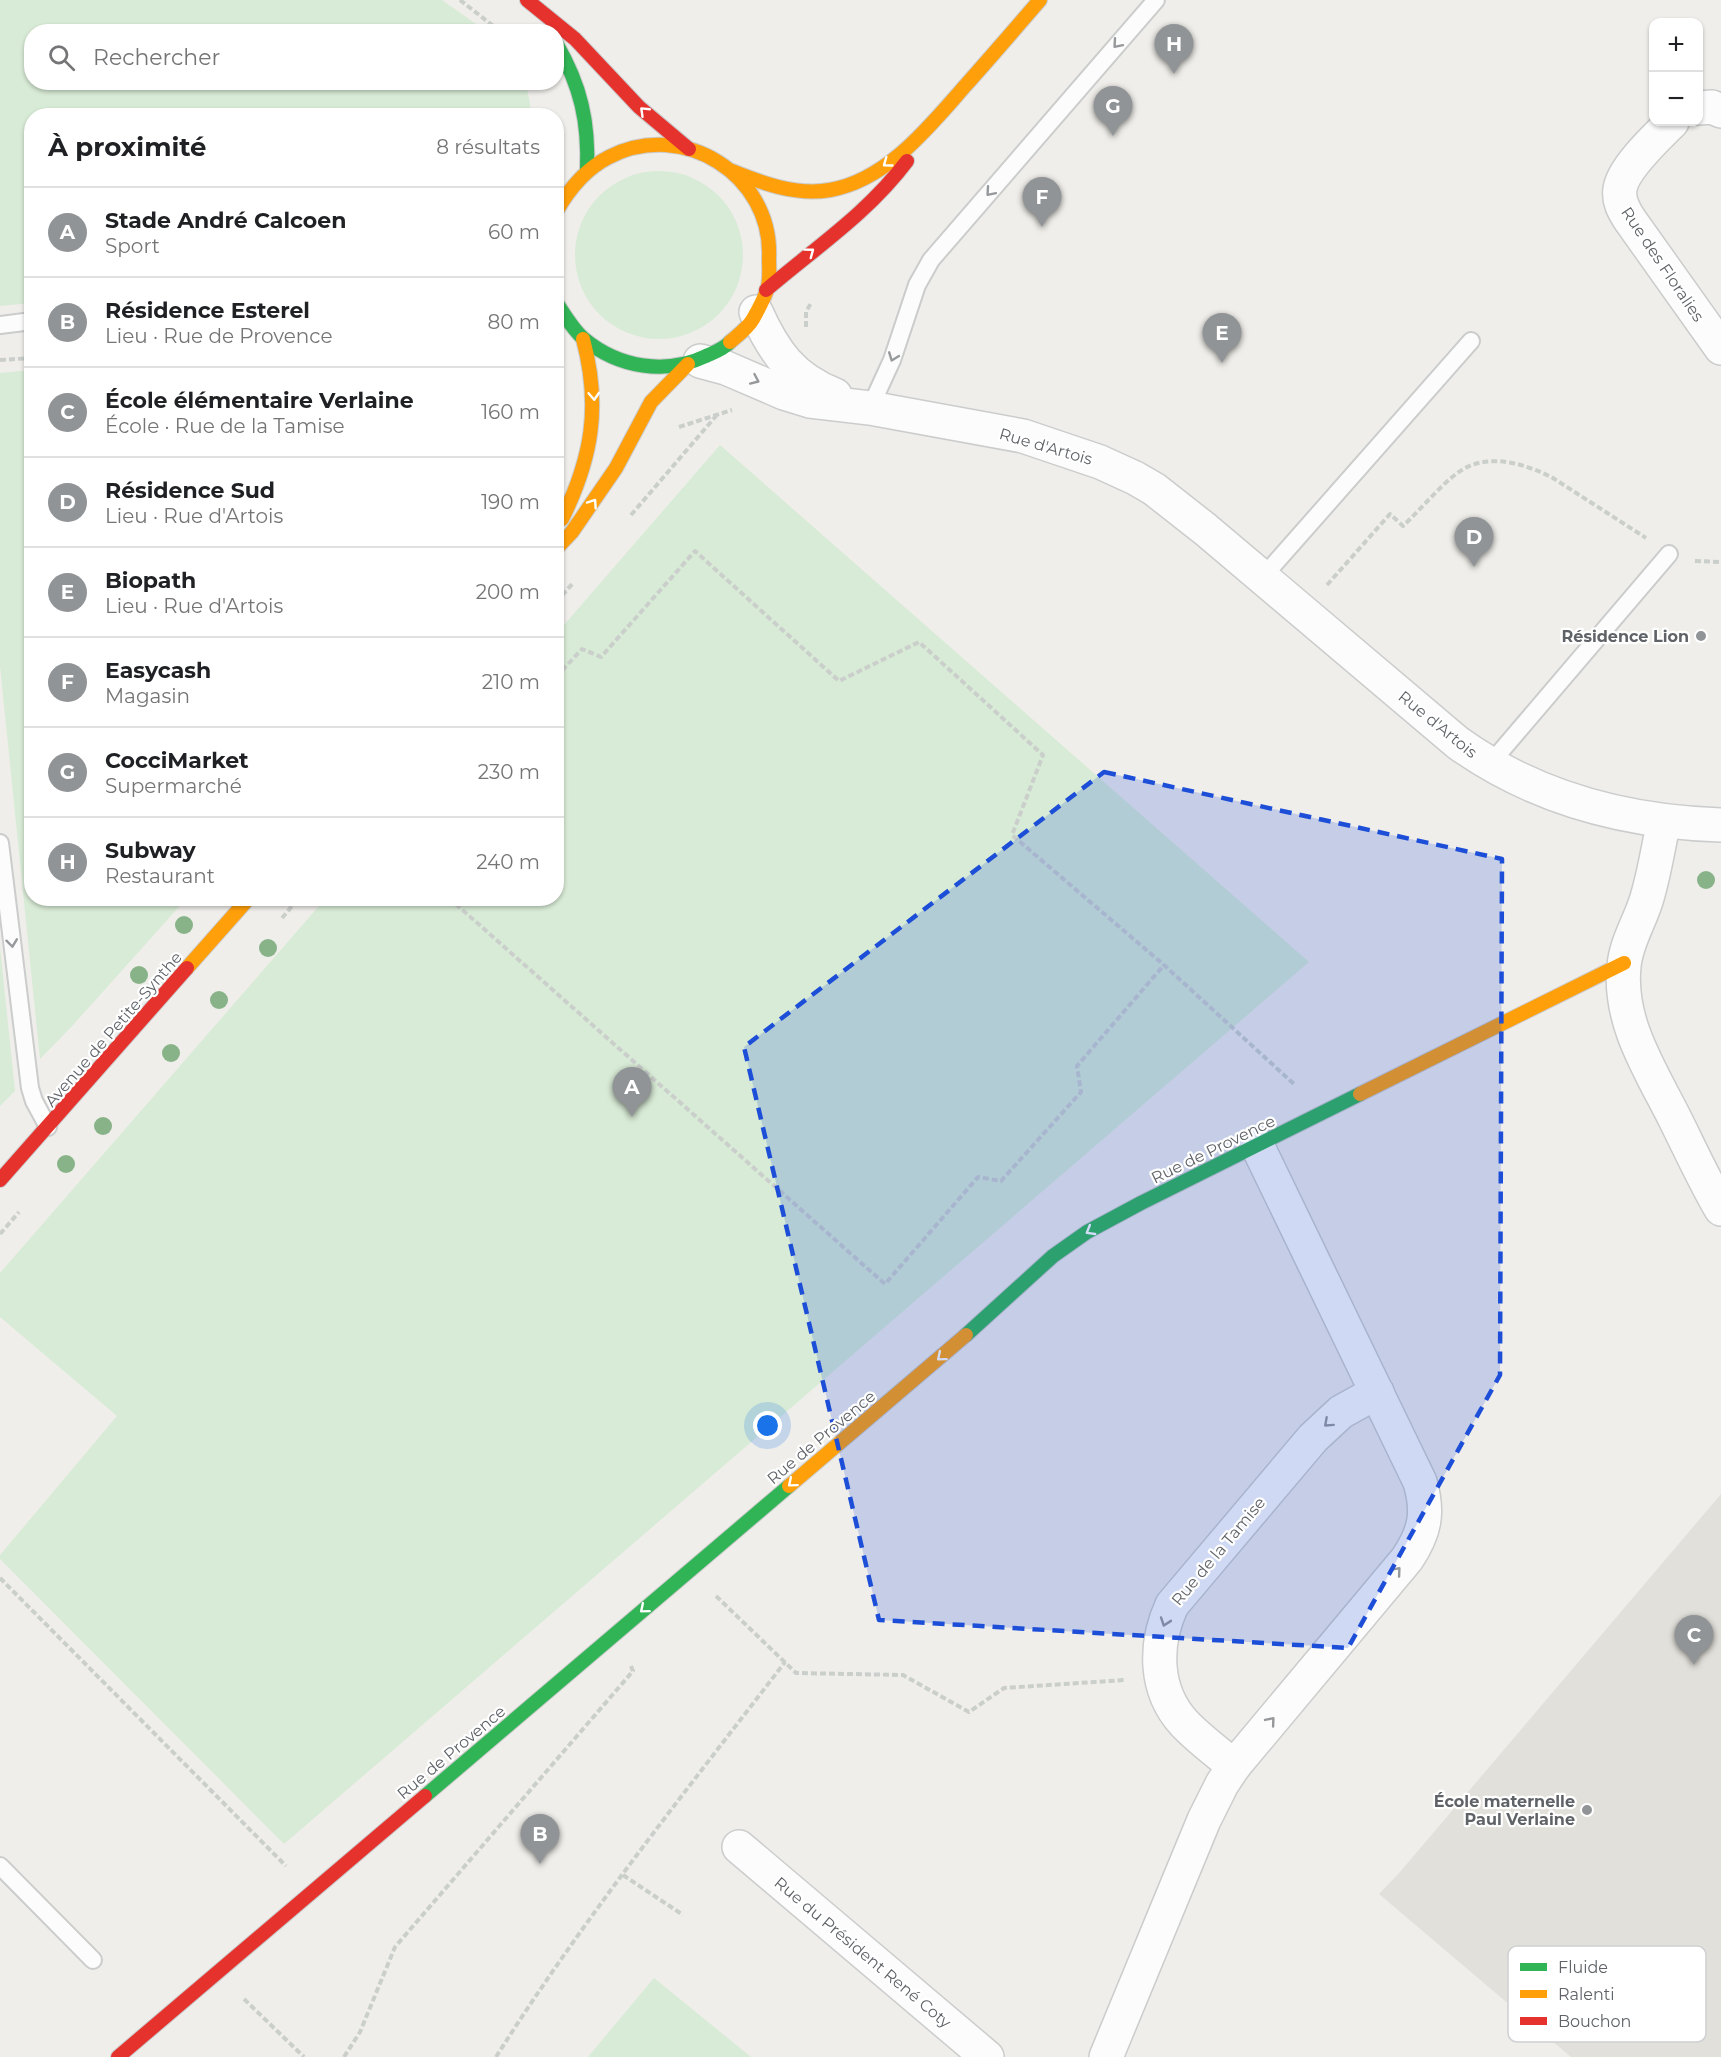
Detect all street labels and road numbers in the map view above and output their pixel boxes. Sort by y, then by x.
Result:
street label: Rue des Floralies [1617,203,1708,325]
street label: Rue d'Artois [997,424,1095,469]
street label: Rue d'Artois [1394,687,1481,762]
street label: Avenue de Petite-Synthe [41,948,186,1111]
street label: Rue de Provence [1148,1111,1278,1188]
street label: Rue de Provence [763,1387,879,1488]
street label: Rue de la Tamise [1167,1493,1269,1609]
street label: Rue de Provence [393,1702,509,1803]
street label: Rue du Président René Coty [771,1873,955,2032]

